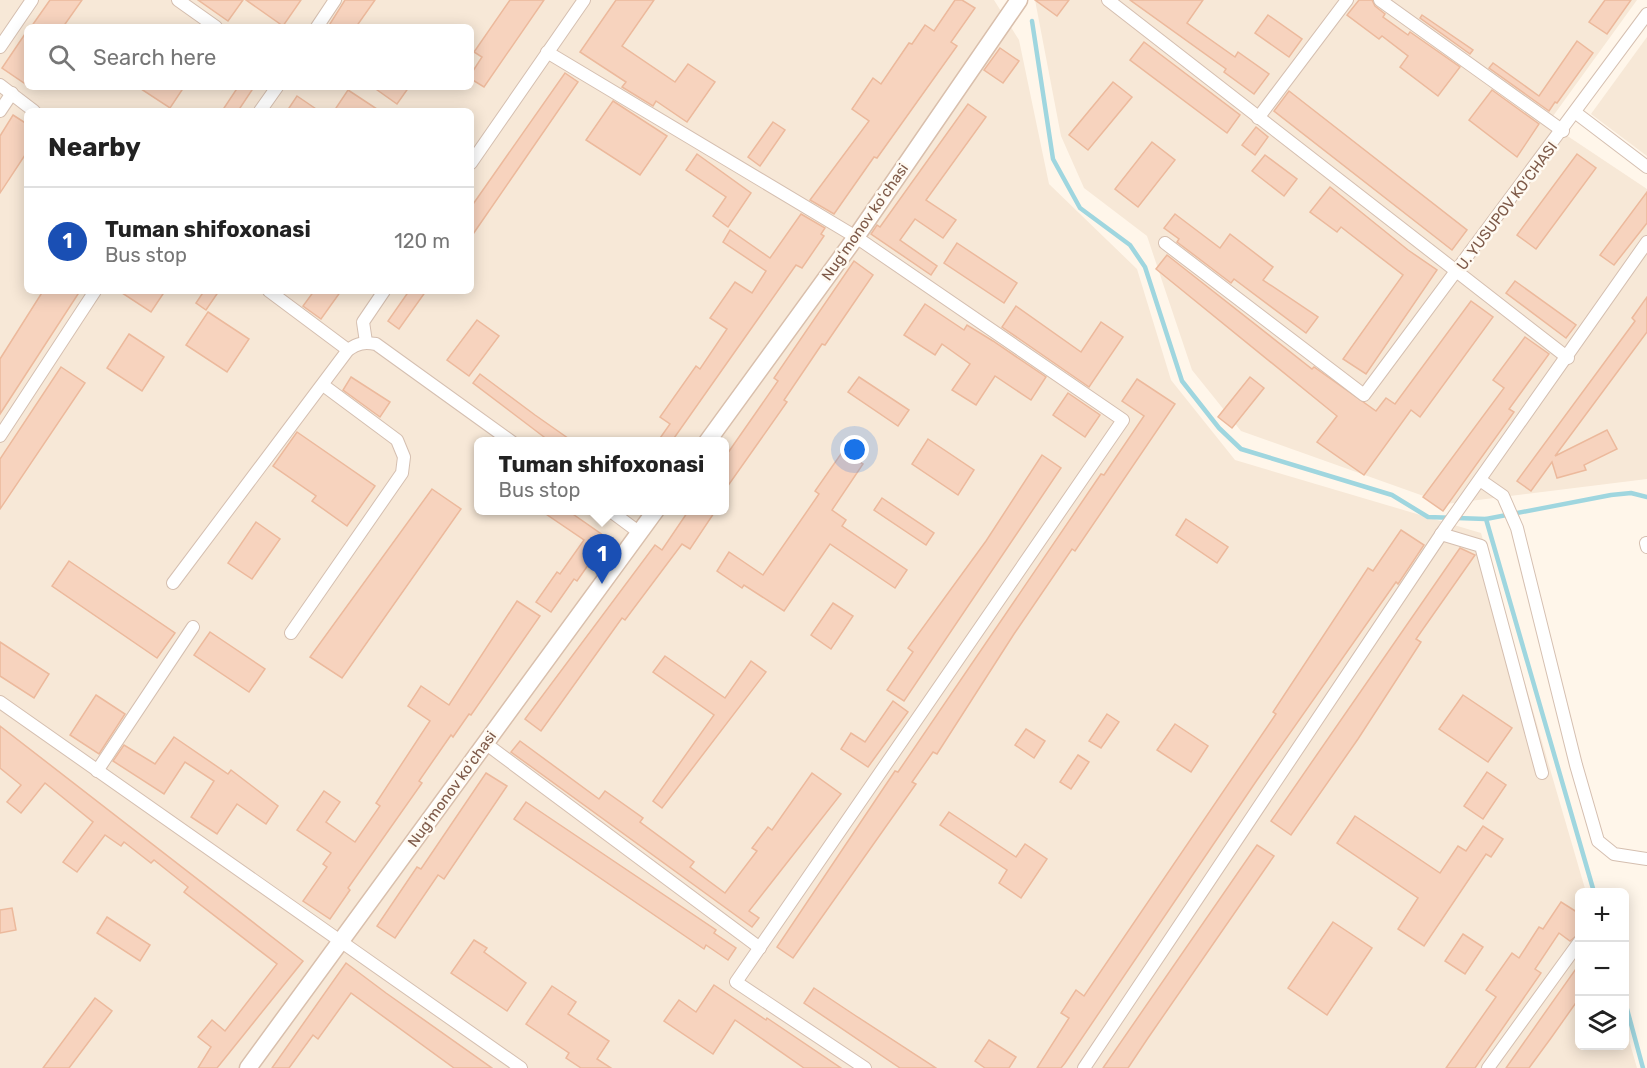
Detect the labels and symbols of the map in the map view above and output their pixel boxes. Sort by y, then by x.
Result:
street label: U. YUSUPOV KO‘CHASI [1453,138,1561,274]
street label: Nugʻmonov koʻchasi [818,160,912,284]
your location [840,435,869,464]
pin: 1 [582,534,622,584]
street label: Nugʻmonov koʻchasi [404,727,500,851]

